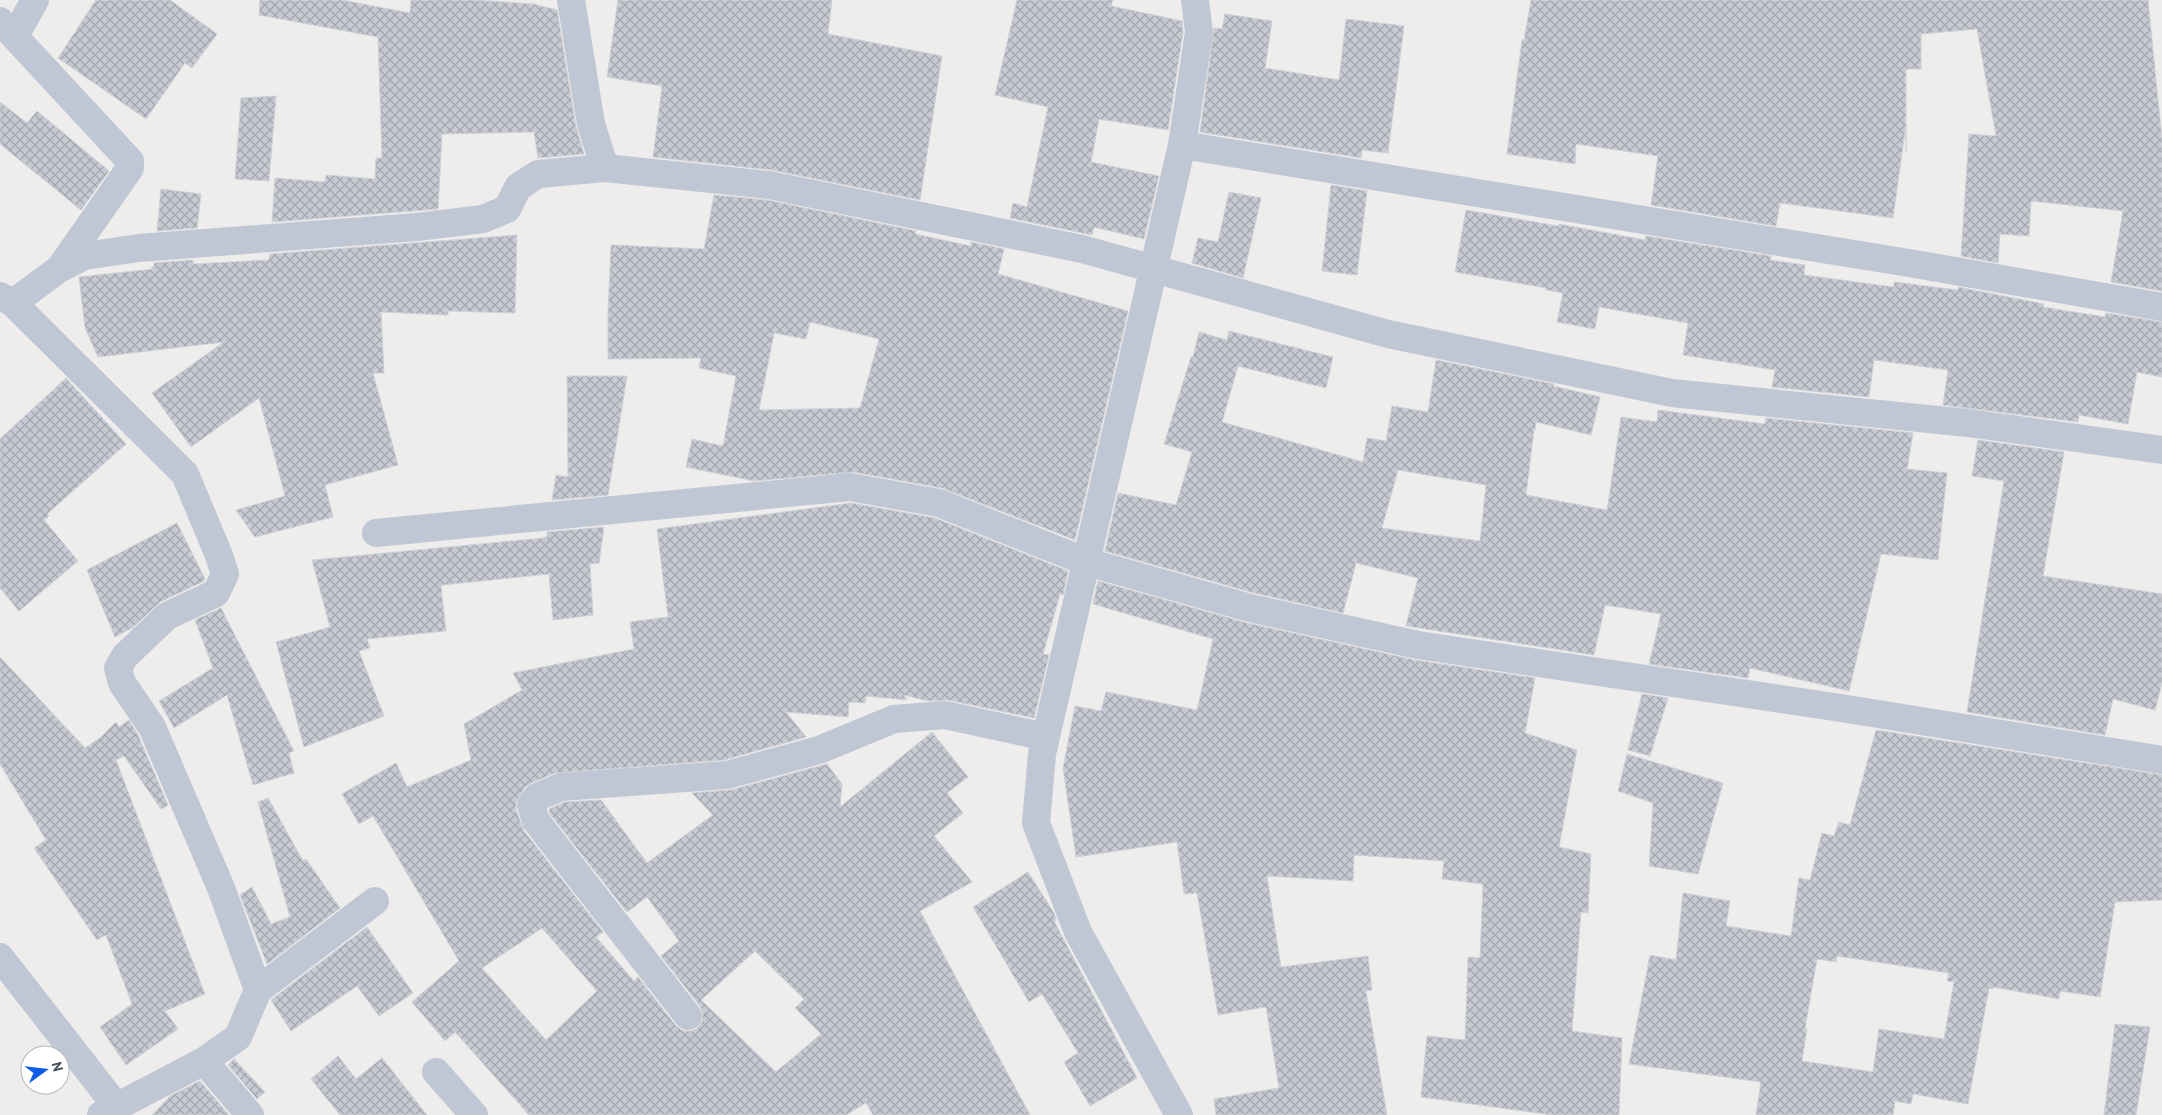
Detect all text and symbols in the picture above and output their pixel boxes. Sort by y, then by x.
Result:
north arrow [20,1045,70,1095]
text: N [48,1060,67,1073]

